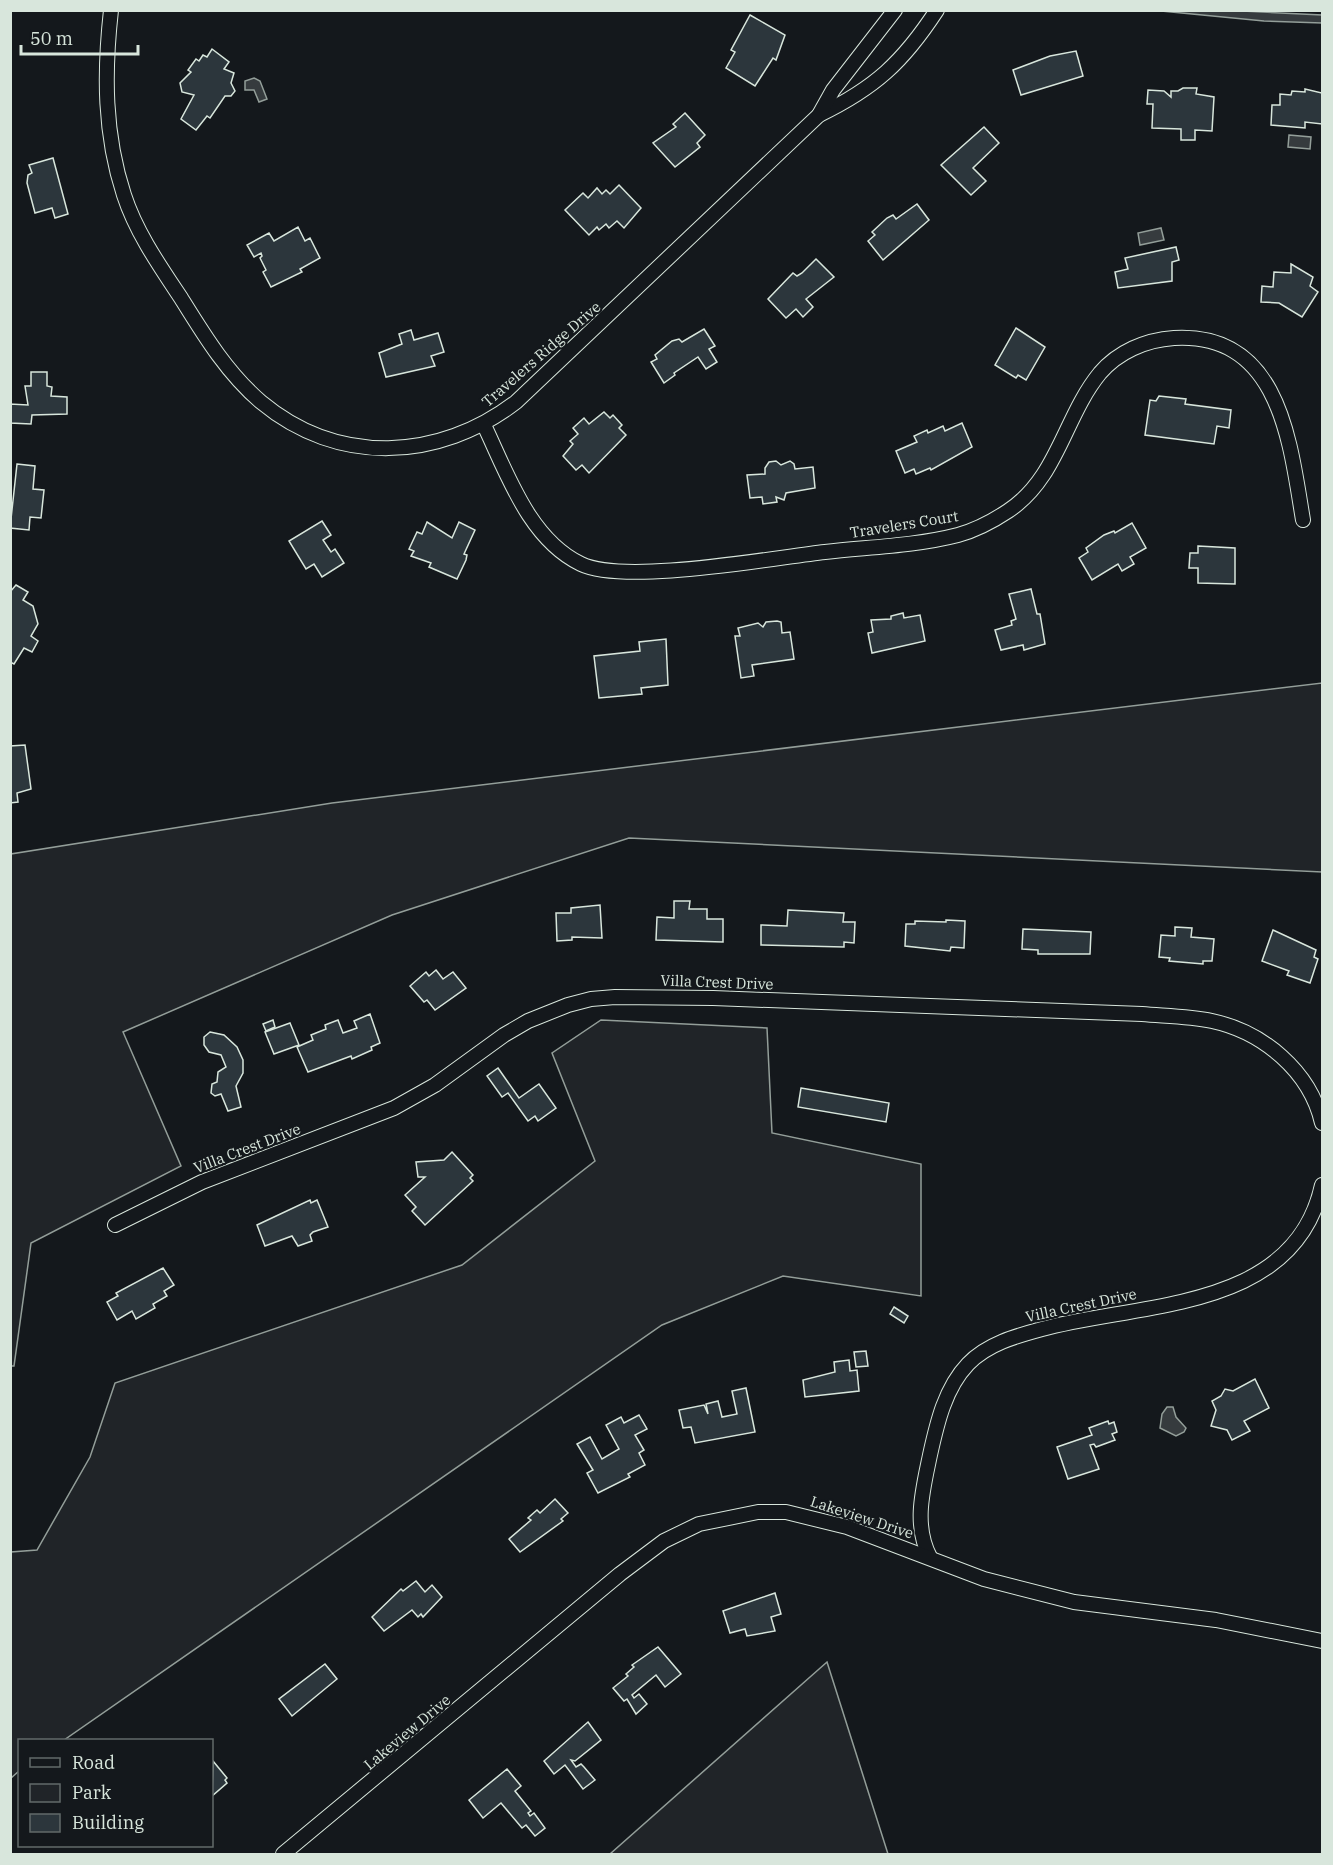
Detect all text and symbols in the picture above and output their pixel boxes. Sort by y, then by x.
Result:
scale bar [21,18,138,56]
text: 50 m [30,27,73,50]
street label: Travelers Ridge Drive [478,297,604,411]
street label: Travelers Court [848,506,960,542]
street label: Villa Crest Drive [660,971,774,993]
street label: Villa Crest Drive [191,1119,303,1177]
street label: Villa Crest Drive [1024,1284,1138,1326]
street label: Lakeview Drive [808,1491,916,1543]
street label: Lakeview Drive [360,1690,454,1774]
legend [18,1739,213,1847]
text: Road [72,1751,115,1774]
text: Park [72,1781,112,1804]
text: Building [72,1811,144,1834]

